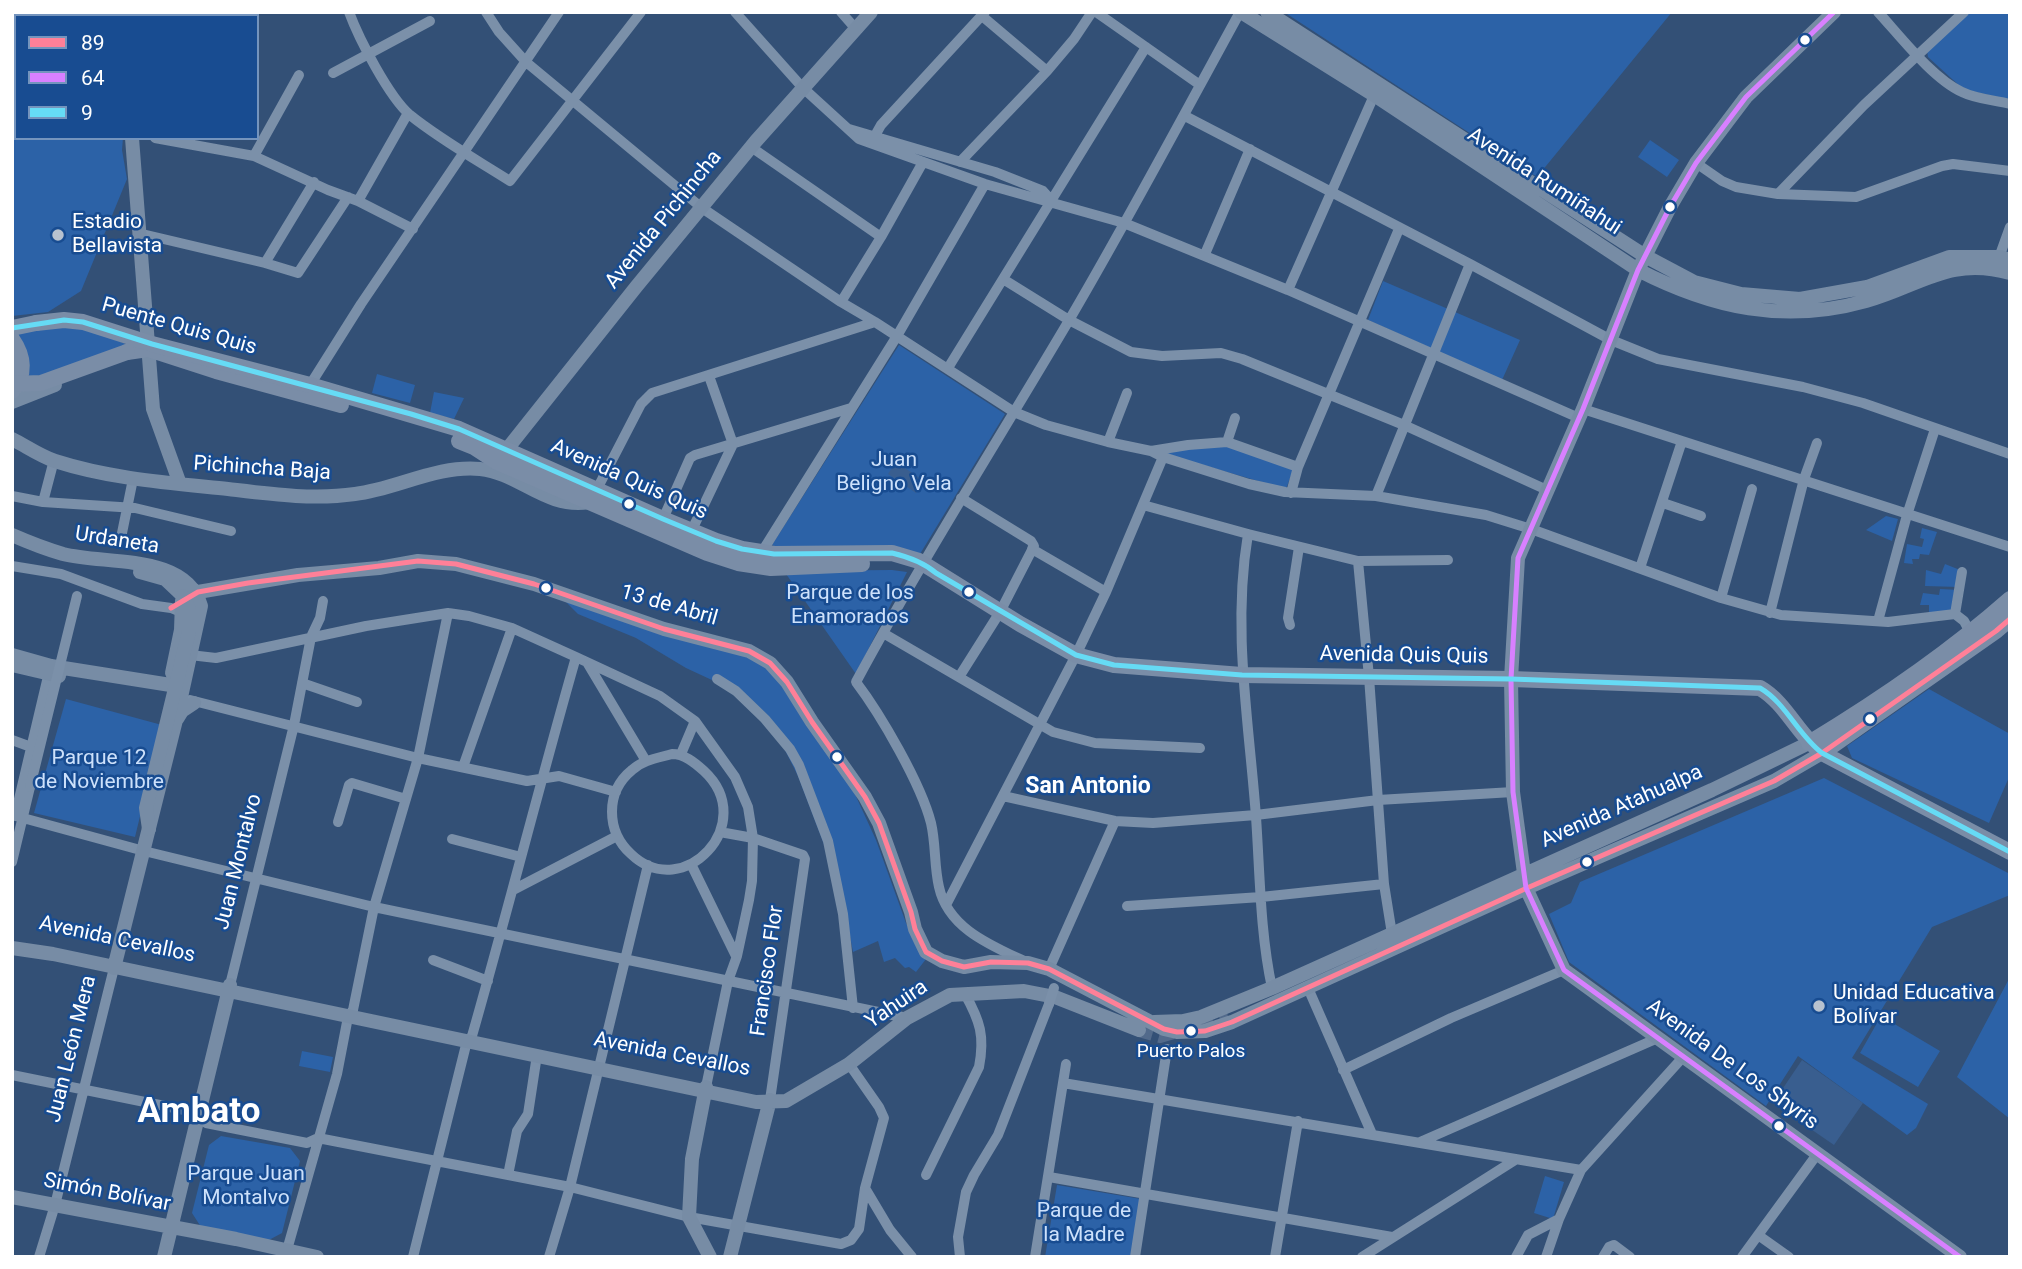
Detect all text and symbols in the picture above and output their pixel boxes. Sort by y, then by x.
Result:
legend [14,14,259,140]
text: 89 [81,31,105,55]
unlabelled marker [1798,33,1812,47]
text: 64 [81,66,105,90]
text: 9 [81,101,93,125]
street label: Avenida Rumiñahui [1462,123,1626,241]
street label: Avenida Pichincha [600,146,728,294]
unlabelled marker [1663,200,1677,214]
place label: Estadio Bellavista [72,210,162,260]
marker: Estadio Bellavista [50,227,66,243]
street label: Puente Quis Quis [99,293,259,361]
street label: Avenida Quis Quis [547,434,711,526]
park label: Juan Beligno Vela [836,448,952,498]
street label: Pichincha Baja [192,452,332,486]
unlabelled marker [622,497,636,511]
street label: Urdaneta [73,522,161,560]
street label: 13 de Abril [618,580,720,632]
unlabelled marker [539,581,553,595]
park label: Parque de los Enamorados [786,581,914,631]
unlabelled marker [962,585,976,599]
street label: Avenida Quis Quis [1319,642,1489,670]
unlabelled marker [1863,712,1877,726]
park label: Parque 12 de Noviembre [34,746,164,796]
unlabelled marker [830,750,844,764]
street label: Avenida Atahualpa [1537,760,1707,854]
district label: San Antonio [1025,773,1151,801]
street label: Juan Montalvo [210,792,268,932]
unlabelled marker [1580,855,1594,869]
street label: Francisco Flor [746,904,790,1038]
street label: Avenida Cevallos [37,911,197,969]
street label: Juan León Mera [42,973,102,1125]
street label: Yahuira [861,975,933,1035]
place label: Unidad Educativa Bolívar [1833,981,1995,1031]
street label: Avenida De Los Shyris [1641,994,1823,1136]
marker: Unidad Educativa Bolívar [1811,998,1827,1014]
marker: Puerto Palos [1184,1024,1198,1038]
street label: Avenida Cevallos [592,1027,752,1083]
place label: Puerto Palos [1137,1041,1245,1063]
district label: Ambato [138,1092,260,1134]
unlabelled marker [1772,1119,1786,1133]
park label: Parque Juan Montalvo [187,1162,305,1212]
street label: Simón Bolívar [41,1168,173,1218]
park label: Parque de la Madre [1037,1199,1131,1249]

